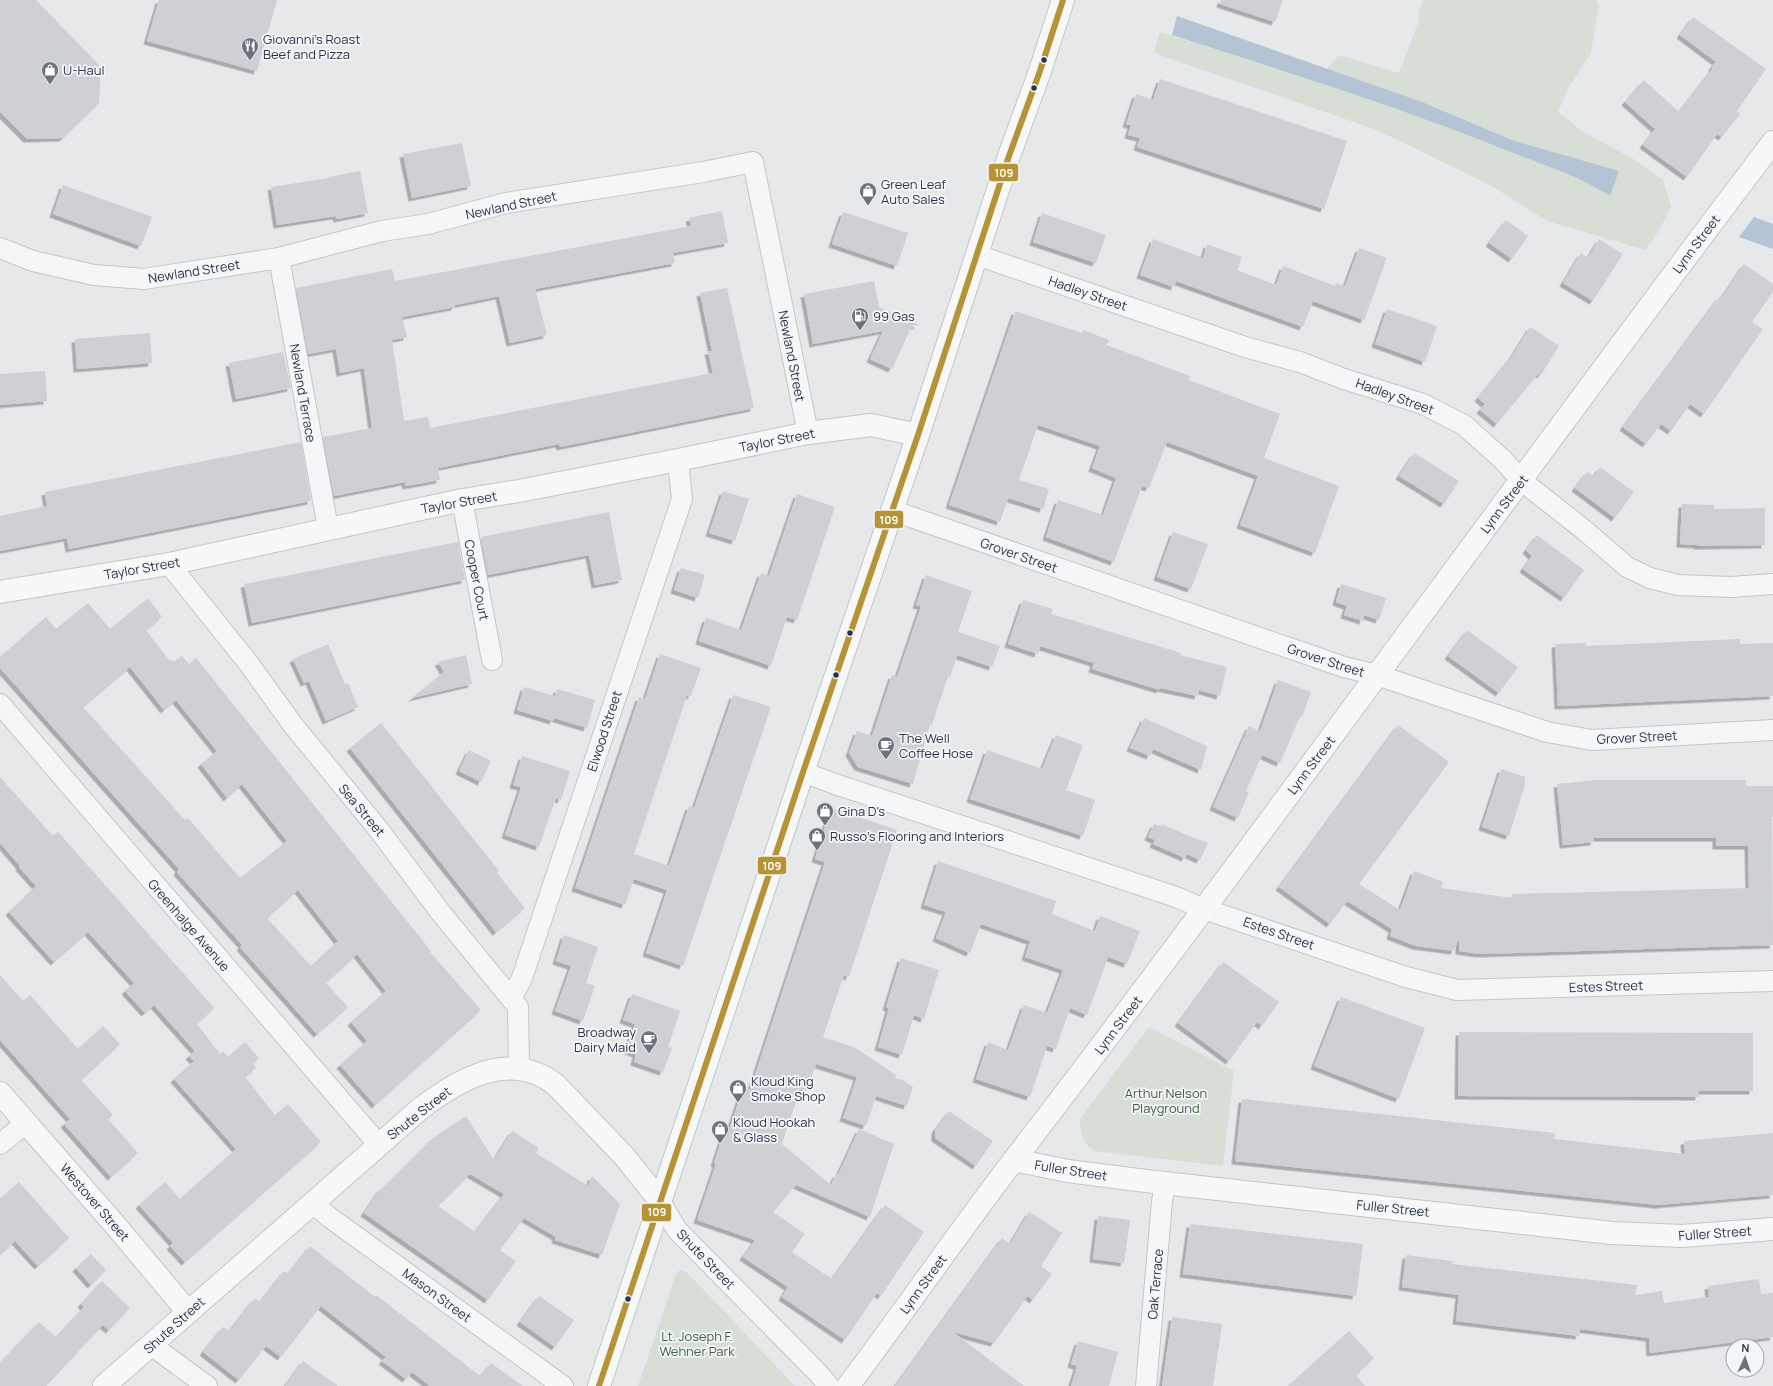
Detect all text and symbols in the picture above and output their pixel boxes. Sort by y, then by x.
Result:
place label: Giovanni's Roast Beef and Pizza [263,30,361,63]
restaurant icon: Giovanni's Roast Beef and Pizza [240,36,260,61]
unlabelled marker [1039,55,1049,65]
shop icon: U-Haul [40,60,60,85]
place label: U-Haul [63,61,104,79]
unlabelled marker [1029,83,1039,93]
line badge: 109 [988,163,1019,182]
text: 109 [995,165,1014,180]
place label: Green Leaf Auto Sales [881,175,946,208]
shop icon: Green Leaf Auto Sales [858,181,878,206]
street label: Newland Street [464,187,558,223]
street label: Lynn Street [1668,211,1724,277]
street label: Newland Street [147,255,241,287]
street label: Hadley Street [1046,271,1130,315]
fuel station icon: 99 Gas [850,306,870,331]
place label: 99 Gas [873,307,915,325]
street label: Newland Street [774,309,810,403]
street label: Newland Terrace [285,342,321,444]
street label: Hadley Street [1353,374,1437,418]
street label: Taylor Street [738,424,816,456]
street label: Lynn Street [1476,471,1532,537]
street label: Taylor Street [420,486,498,518]
line badge: 109 [874,510,904,529]
text: 109 [880,512,899,527]
street label: Grover Street [978,533,1060,577]
street label: Cooper Court [460,538,494,622]
street label: Taylor Street [103,552,181,584]
unlabelled marker [845,628,855,638]
street label: Grover Street [1285,639,1367,681]
unlabelled marker [831,670,841,680]
street label: Elwood Street [582,688,626,774]
street label: Grover Street [1596,726,1678,748]
place label: The Well Coffee Hose [899,729,973,762]
street label: Lynn Street [1283,732,1339,798]
cafe icon: The Well Coffee Hose [876,735,896,760]
street label: Sea Street [335,780,389,840]
shop icon: Gina D's [815,801,835,826]
place label: Gina D's [838,802,885,820]
shop icon: Russo's Flooring and Interiors [807,826,827,851]
place label: Russo's Flooring and Interiors [830,827,1004,845]
line badge: 109 [757,856,787,875]
text: 109 [763,858,782,873]
street label: Greenhalge Avenue [144,875,234,975]
street label: Estes Street [1241,912,1317,954]
street label: Estes Street [1569,976,1643,996]
street label: Lynn Street [1090,992,1146,1058]
place label: Broadway Dairy Maid [574,1023,636,1056]
cafe icon: Broadway Dairy Maid [639,1029,659,1054]
place label: Kloud King Smoke Shop [751,1072,826,1105]
shop icon: Kloud King Smoke Shop [728,1078,748,1103]
street label: Shute Street [383,1082,455,1144]
park label: Arthur Nelson Playground [1125,1084,1207,1117]
place label: Kloud Hookah & Glass [733,1113,815,1146]
shop icon: Kloud Hookah & Glass [710,1119,730,1144]
street label: Fuller Street [1033,1155,1109,1185]
street label: Westover Street [56,1159,134,1245]
street label: Fuller Street [1356,1195,1430,1221]
line badge: 109 [641,1203,672,1222]
text: 109 [648,1204,667,1219]
street label: Fuller Street [1678,1221,1752,1245]
street label: Shute Street [673,1225,739,1293]
street label: Oak Terrace [1143,1247,1167,1320]
street label: Lynn Street [895,1251,951,1317]
street label: Mason Street [399,1264,475,1326]
street label: Shute Street [139,1293,209,1357]
unlabelled marker [623,1294,633,1304]
park label: Lt. Joseph F. Wehner Park [659,1327,735,1360]
north arrow [1725,1338,1765,1378]
text: N [1741,1340,1750,1355]

